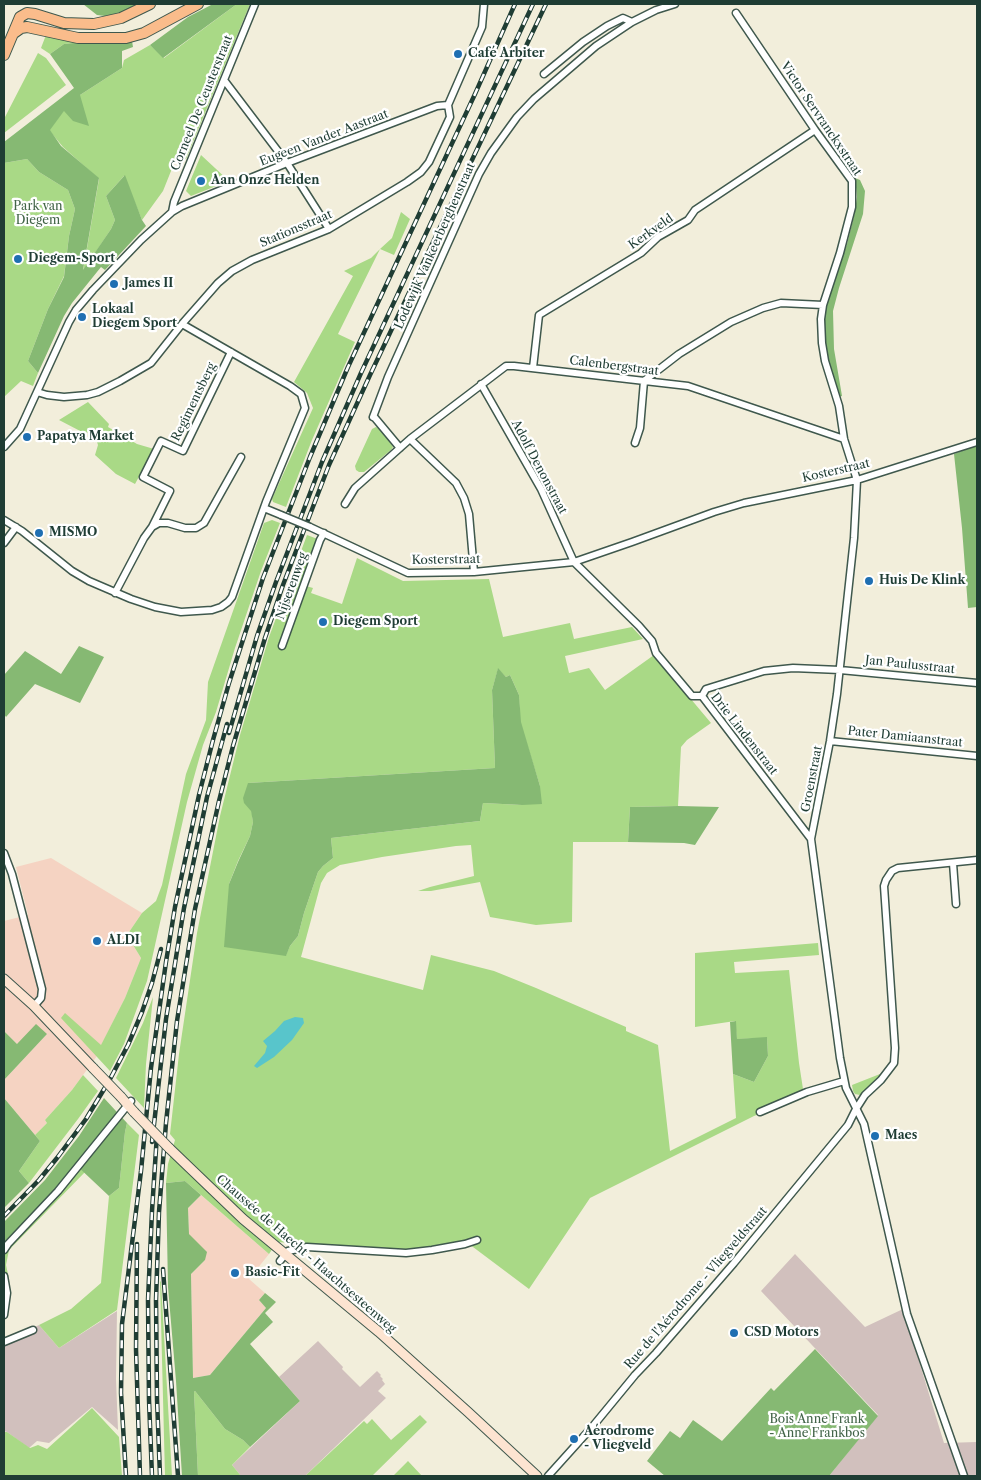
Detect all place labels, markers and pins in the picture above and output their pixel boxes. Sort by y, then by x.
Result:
place label: Café Arbiter [468,47,545,61]
marker: Café Arbiter [452,48,464,60]
place label: Aan Onze Helden [211,174,319,188]
marker: Aan Onze Helden [195,175,207,187]
place label: Diegem-Sport [28,252,115,266]
marker: Diegem-Sport [12,253,24,265]
place label: James II [124,277,173,291]
marker: James II [108,278,120,290]
place label: Lokaal Diegem Sport [92,303,177,331]
marker: Lokaal Diegem Sport [76,311,88,323]
place label: Papatya Market [37,430,134,444]
marker: Papatya Market [21,431,33,443]
place label: MISMO [49,526,97,540]
marker: MISMO [33,527,45,539]
place label: Huis De Klink [879,574,965,588]
marker: Huis De Klink [863,575,875,587]
place label: Diegem Sport [333,615,418,629]
marker: Diegem Sport [317,616,329,628]
place label: ALDI [107,934,140,948]
marker: ALDI [91,935,103,947]
place label: Maes [885,1129,917,1143]
marker: Maes [869,1130,881,1142]
place label: Basic-Fit [245,1266,300,1280]
marker: Basic-Fit [229,1267,241,1279]
place label: CSD Motors [744,1326,819,1340]
marker: CSD Motors [728,1327,740,1339]
place label: Aérodrome - Vliegveld [584,1425,654,1453]
marker: Aérodrome - Vliegveld [568,1433,580,1445]

